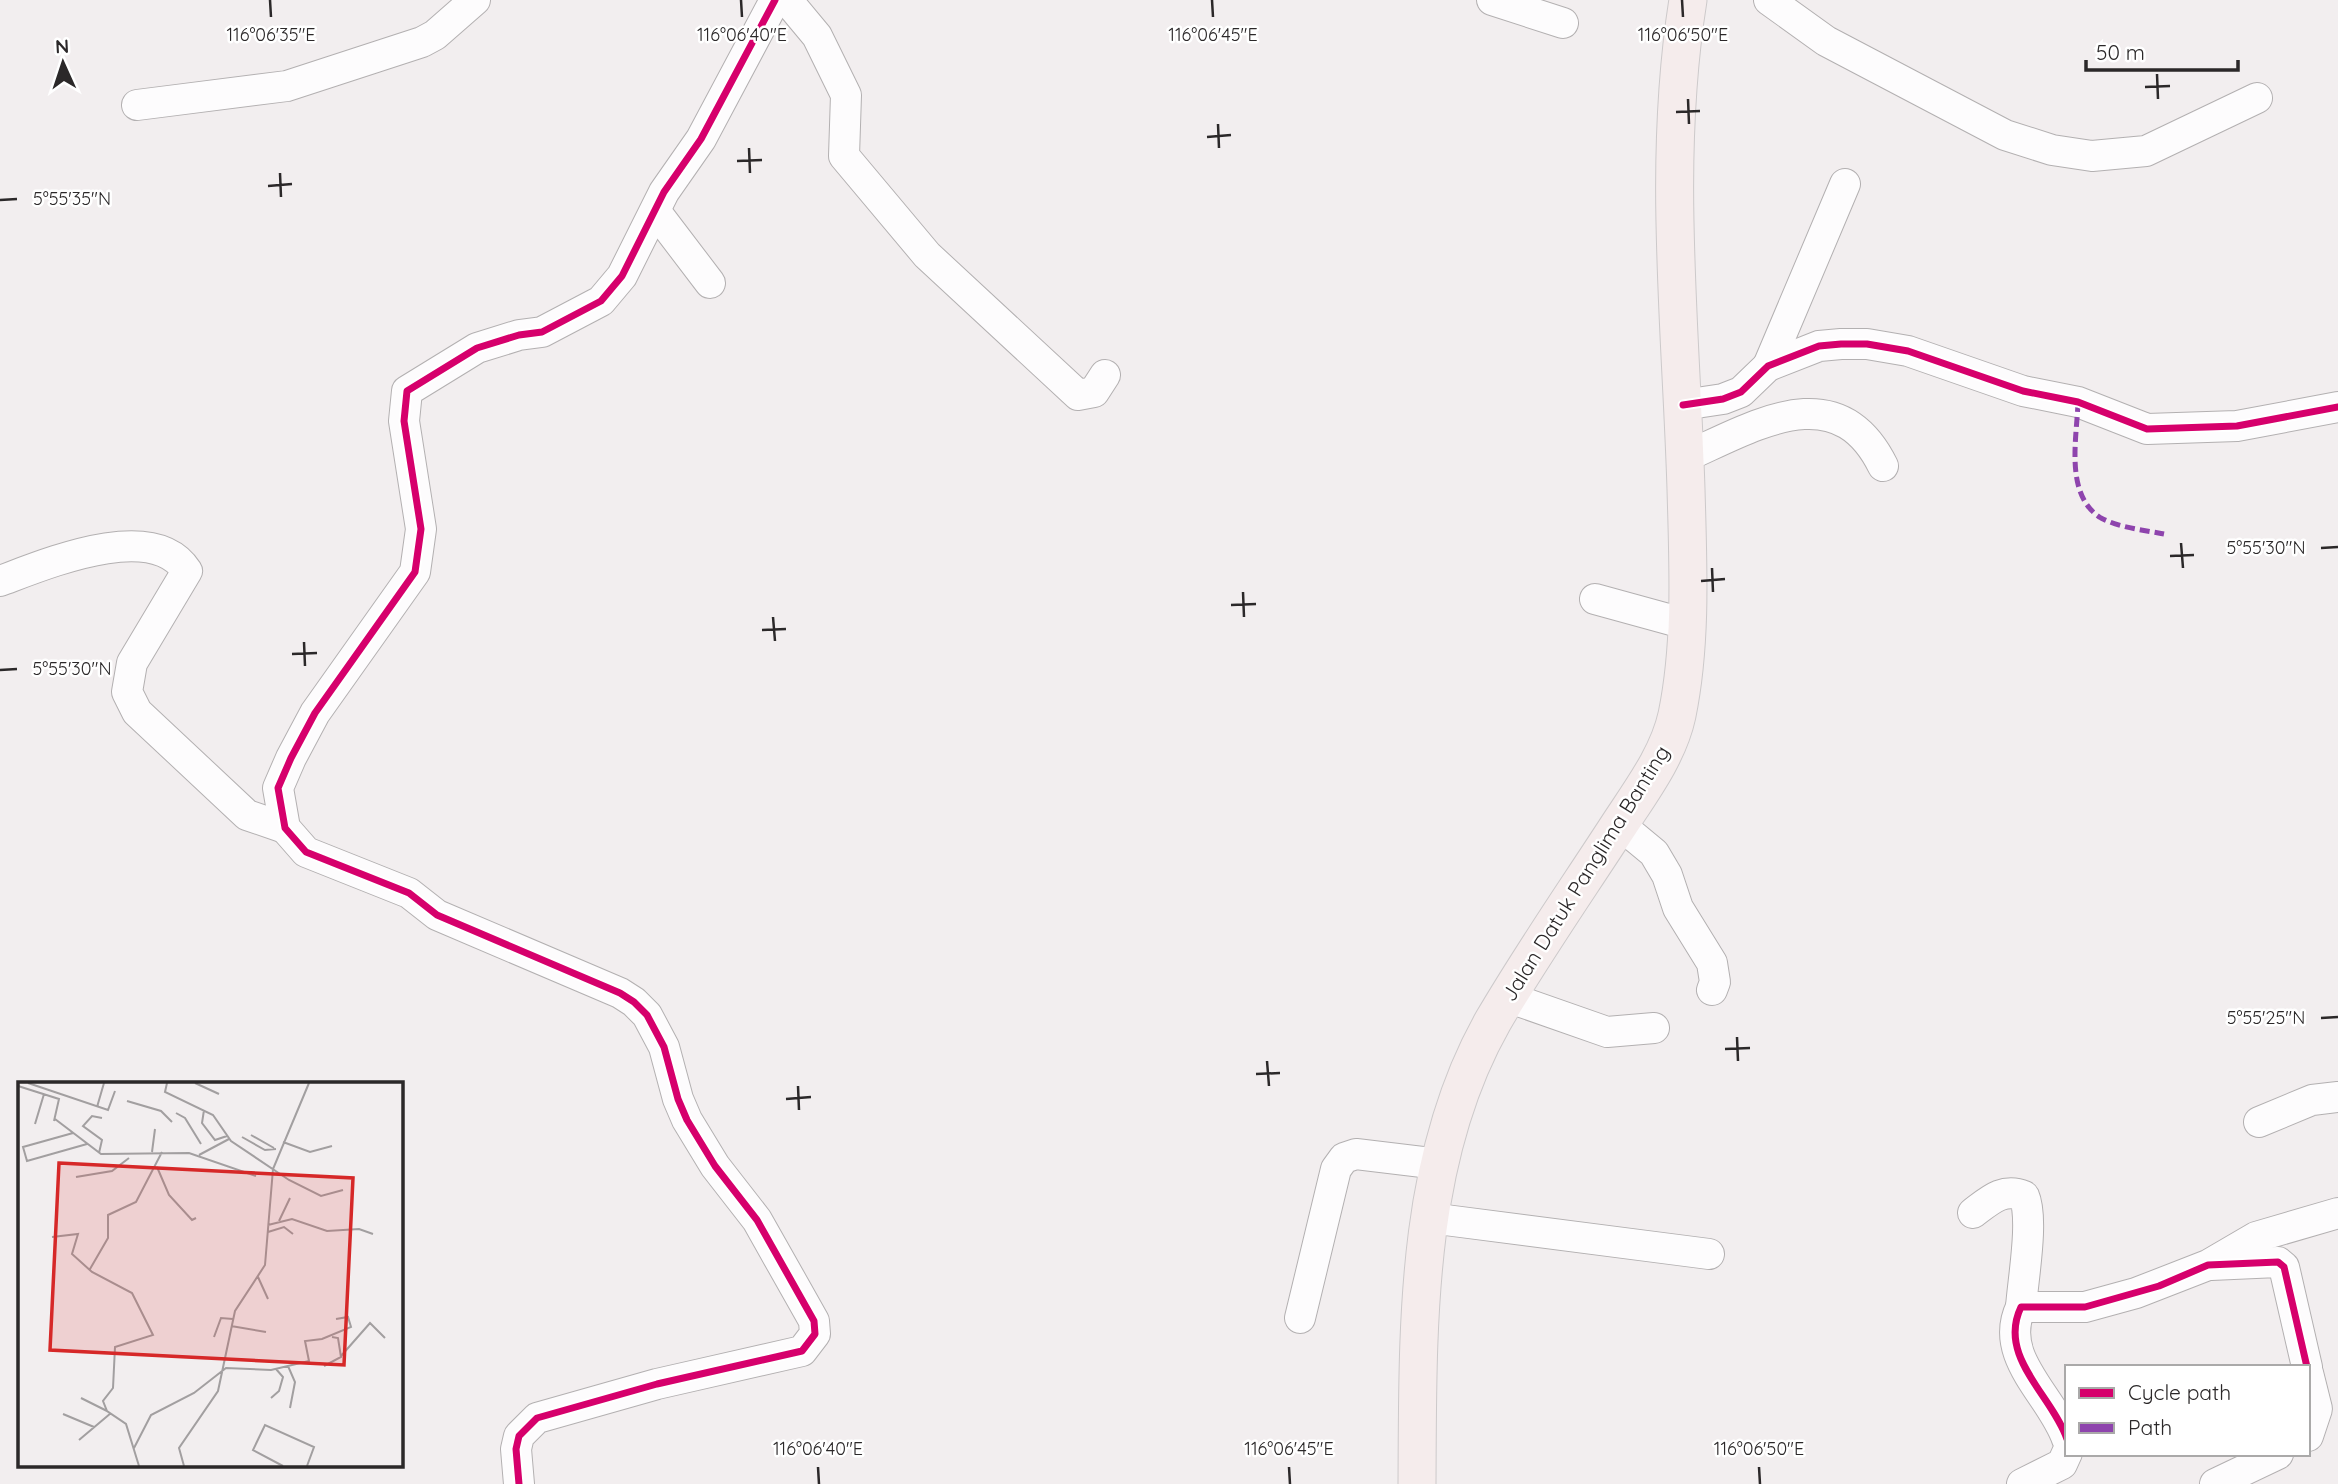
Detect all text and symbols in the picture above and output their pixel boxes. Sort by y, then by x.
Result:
text: 116°06'35"E [226,23,316,46]
text: 116°06'40"E [697,23,787,46]
text: 116°06'45"E [1168,23,1258,46]
text: 116°06'50"E [1638,23,1728,46]
north arrow [28,28,98,98]
scale bar [2086,28,2238,72]
text: N [55,34,70,58]
text: 50 m [2096,39,2145,65]
text: 5°55'35"N [33,187,111,210]
text: 5°55'30"N [2226,536,2306,559]
text: 5°55'30"N [32,657,112,680]
street label: Jalan Datuk Panglima Banting [1495,740,1675,1006]
text: 5°55'25"N [2227,1006,2305,1029]
inset map [18,1082,402,1466]
legend [2065,1365,2310,1456]
text: Cycle path [2128,1379,2231,1405]
text: Path [2128,1414,2172,1440]
text: 116°06'40"E [773,1437,863,1460]
text: 116°06'45"E [1244,1437,1334,1460]
text: 116°06'50"E [1714,1437,1804,1460]

